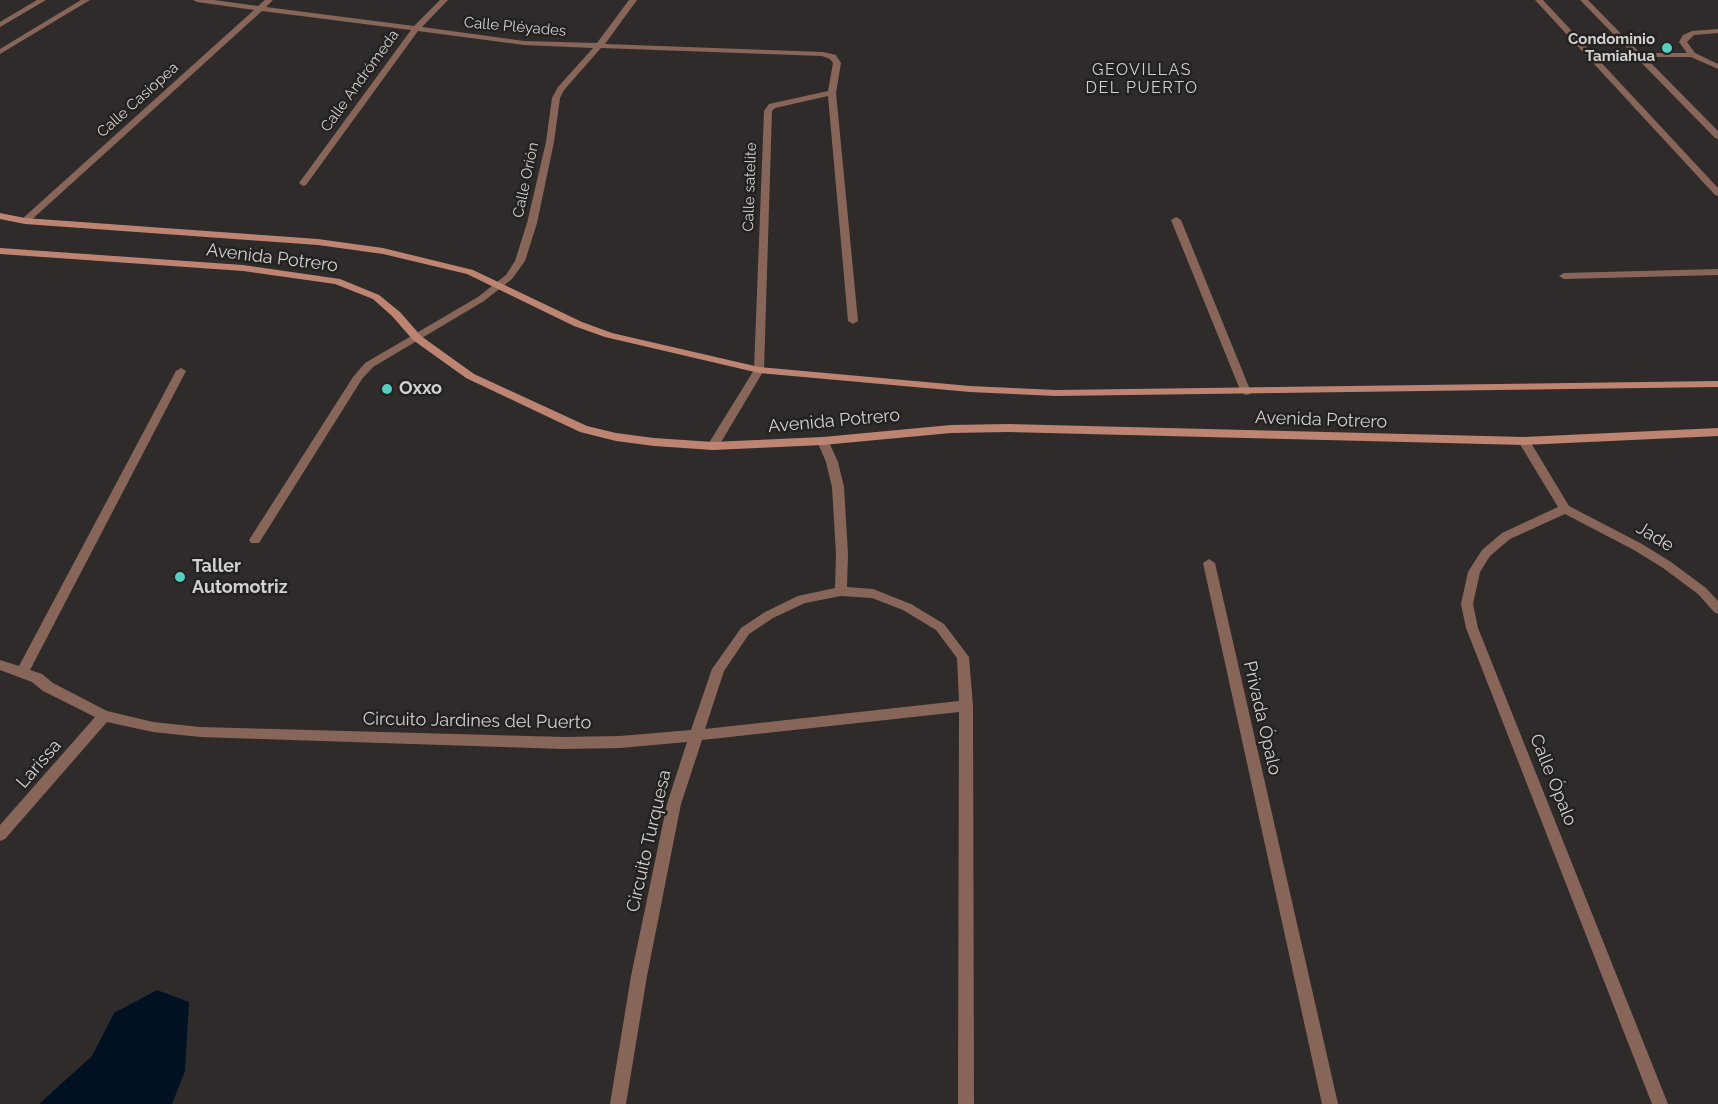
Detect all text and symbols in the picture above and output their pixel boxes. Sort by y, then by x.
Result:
street label: Calle Pléyades [463,14,567,40]
street label: Calle Andrómeda [317,27,403,135]
place label: Condominio Tamiahua [1568,30,1655,65]
marker: Condominio Tamiahua [1660,41,1674,55]
street label: Calle Casiopea [94,59,182,141]
district label: GEOVILLAS DEL PUERTO [1085,60,1199,98]
street label: Calle Orión [509,141,543,219]
street label: Calle satelite [739,142,761,232]
street label: Avenida Potrero [205,239,339,277]
place label: Oxxo [399,378,442,400]
marker: Oxxo [380,382,394,396]
street label: Avenida Potrero [767,404,901,438]
street label: Avenida Potrero [1254,407,1388,433]
street label: Jade [1632,517,1678,557]
place label: Taller Automotriz [192,556,288,598]
marker: Taller Automotriz [173,570,187,584]
street label: Privada Ópalo [1238,659,1286,777]
street label: Circuito Jardines del Puerto [363,708,591,734]
street label: Calle Ópalo [1525,731,1581,829]
street label: Larissa [12,735,66,793]
street label: Circuito Turquesa [622,768,676,914]

